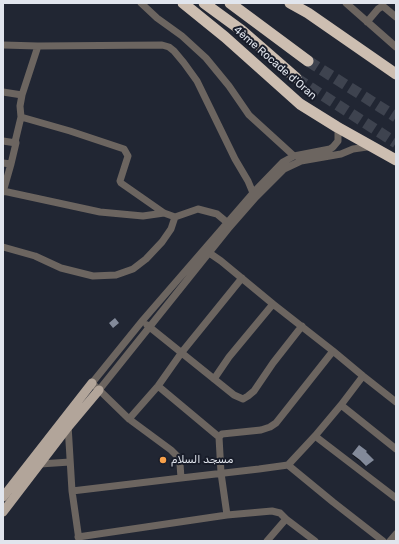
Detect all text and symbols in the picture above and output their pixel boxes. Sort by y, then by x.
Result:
street label: 4ème Rocade d'Oran [231,23,319,103]
place label: مسجد السلام [171,453,233,467]
marker: مسجد السلام [158,455,168,465]

